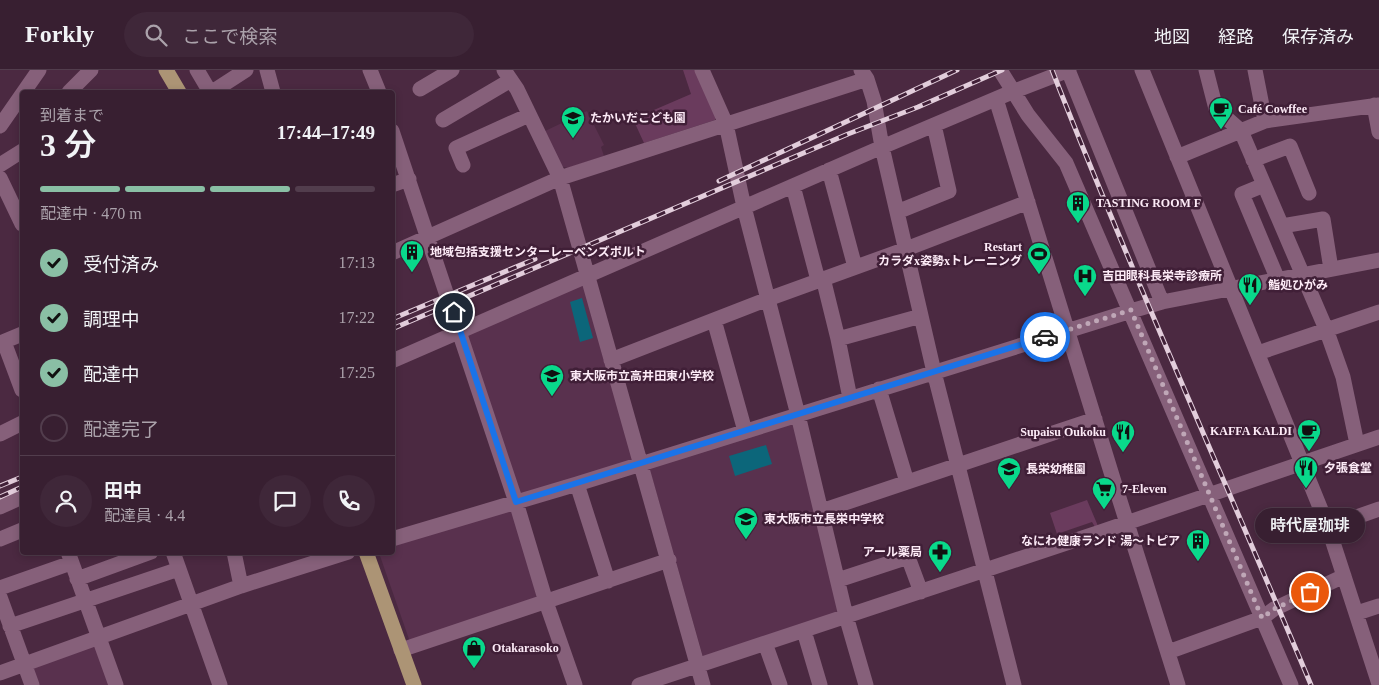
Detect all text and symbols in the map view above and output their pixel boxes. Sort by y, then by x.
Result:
search box [124,12,474,57]
text: Forkly [25,21,94,47]
icon: search [142,21,170,49]
text: ここで検索 [182,26,277,47]
text: 地図 [1154,27,1190,47]
text: 経路 [1218,27,1254,47]
text: 保存済み [1282,27,1354,47]
cafe icon: Café Cowffee [1208,96,1234,130]
place label: Café Cowffee [1238,102,1308,116]
school or university icon: たかいだこども園 [560,105,586,139]
text: 到着まで [40,107,104,124]
place label: たかいだこども園 [590,111,686,125]
text: 17:44–17:49 [277,122,375,143]
text: 3 分 [40,127,96,163]
building icon: TASTING ROOM F [1065,190,1091,224]
place label: TASTING ROOM F [1096,196,1201,210]
text: 配達中 · 470 m [40,205,142,222]
building icon: 地域包括支援センターレーベンズポルト [399,239,425,273]
place label: Restart カラダx姿勢xトレーニング [878,240,1022,268]
sports icon: Restart カラダx姿勢xトレーニング [1026,241,1052,275]
place label: 地域包括支援センターレーベンズポルト [430,245,646,259]
icon: check [40,249,68,277]
text: 受付済み [83,254,159,275]
text: 17:13 [339,254,375,271]
hospital icon: 吉田眼科長栄寺診療所 [1072,263,1098,297]
place label: 吉田眼科長栄寺診療所 [1102,269,1222,283]
restaurant icon: 鮨処ひがみ [1237,272,1263,306]
place label: 鮨処ひがみ [1268,278,1328,292]
pin [433,291,475,333]
icon: home [440,298,468,326]
icon: check [40,304,68,332]
text: 調理中 [83,309,140,330]
text: 17:22 [339,309,375,326]
courier [1020,312,1070,362]
icon: car [1031,323,1059,351]
icon: check [40,359,68,387]
school or university icon: 東大阪市立高井田東小学校 [539,363,565,397]
text: 配達中 [83,364,140,385]
text: 17:25 [339,364,375,381]
place label: 東大阪市立高井田東小学校 [570,369,714,383]
cafe icon: KAFFA KALDI [1296,418,1322,452]
text: 配達完了 [83,419,159,440]
restaurant icon: Supaisu Oukoku [1110,419,1136,453]
place label: KAFFA KALDI [1210,424,1292,438]
place label: Supaisu Oukoku [1020,425,1106,439]
restaurant icon: 夕張食堂 [1293,455,1319,489]
school or university icon: 長栄幼稚園 [996,456,1022,490]
place label: 夕張食堂 [1324,461,1372,475]
place label: 長栄幼稚園 [1026,462,1086,476]
button: person [40,475,92,527]
button: chat [259,475,311,527]
button: phone [323,475,375,527]
supermarket icon: 7-Eleven [1091,476,1117,510]
text: 田中 [104,480,142,501]
place label: 7-Eleven [1122,482,1167,496]
school or university icon: 東大阪市立長栄中学校 [733,506,759,540]
text: 配達員 · 4.4 [104,507,185,524]
callout: 時代屋珈琲 [1255,507,1365,542]
place label: 東大阪市立長栄中学校 [764,512,884,526]
text: 時代屋珈琲 [1270,517,1350,534]
building icon: なにわ健康ランド 湯～トピア [1185,528,1211,562]
place label: なにわ健康ランド 湯～トピア [1021,534,1180,548]
pharmacy icon: アール薬局 [927,539,953,573]
place label: アール薬局 [863,545,922,559]
pin [1289,571,1331,613]
icon: bag [1296,578,1324,606]
shop icon: Otakarasoko [461,635,487,669]
place label: Otakarasoko [492,641,559,655]

